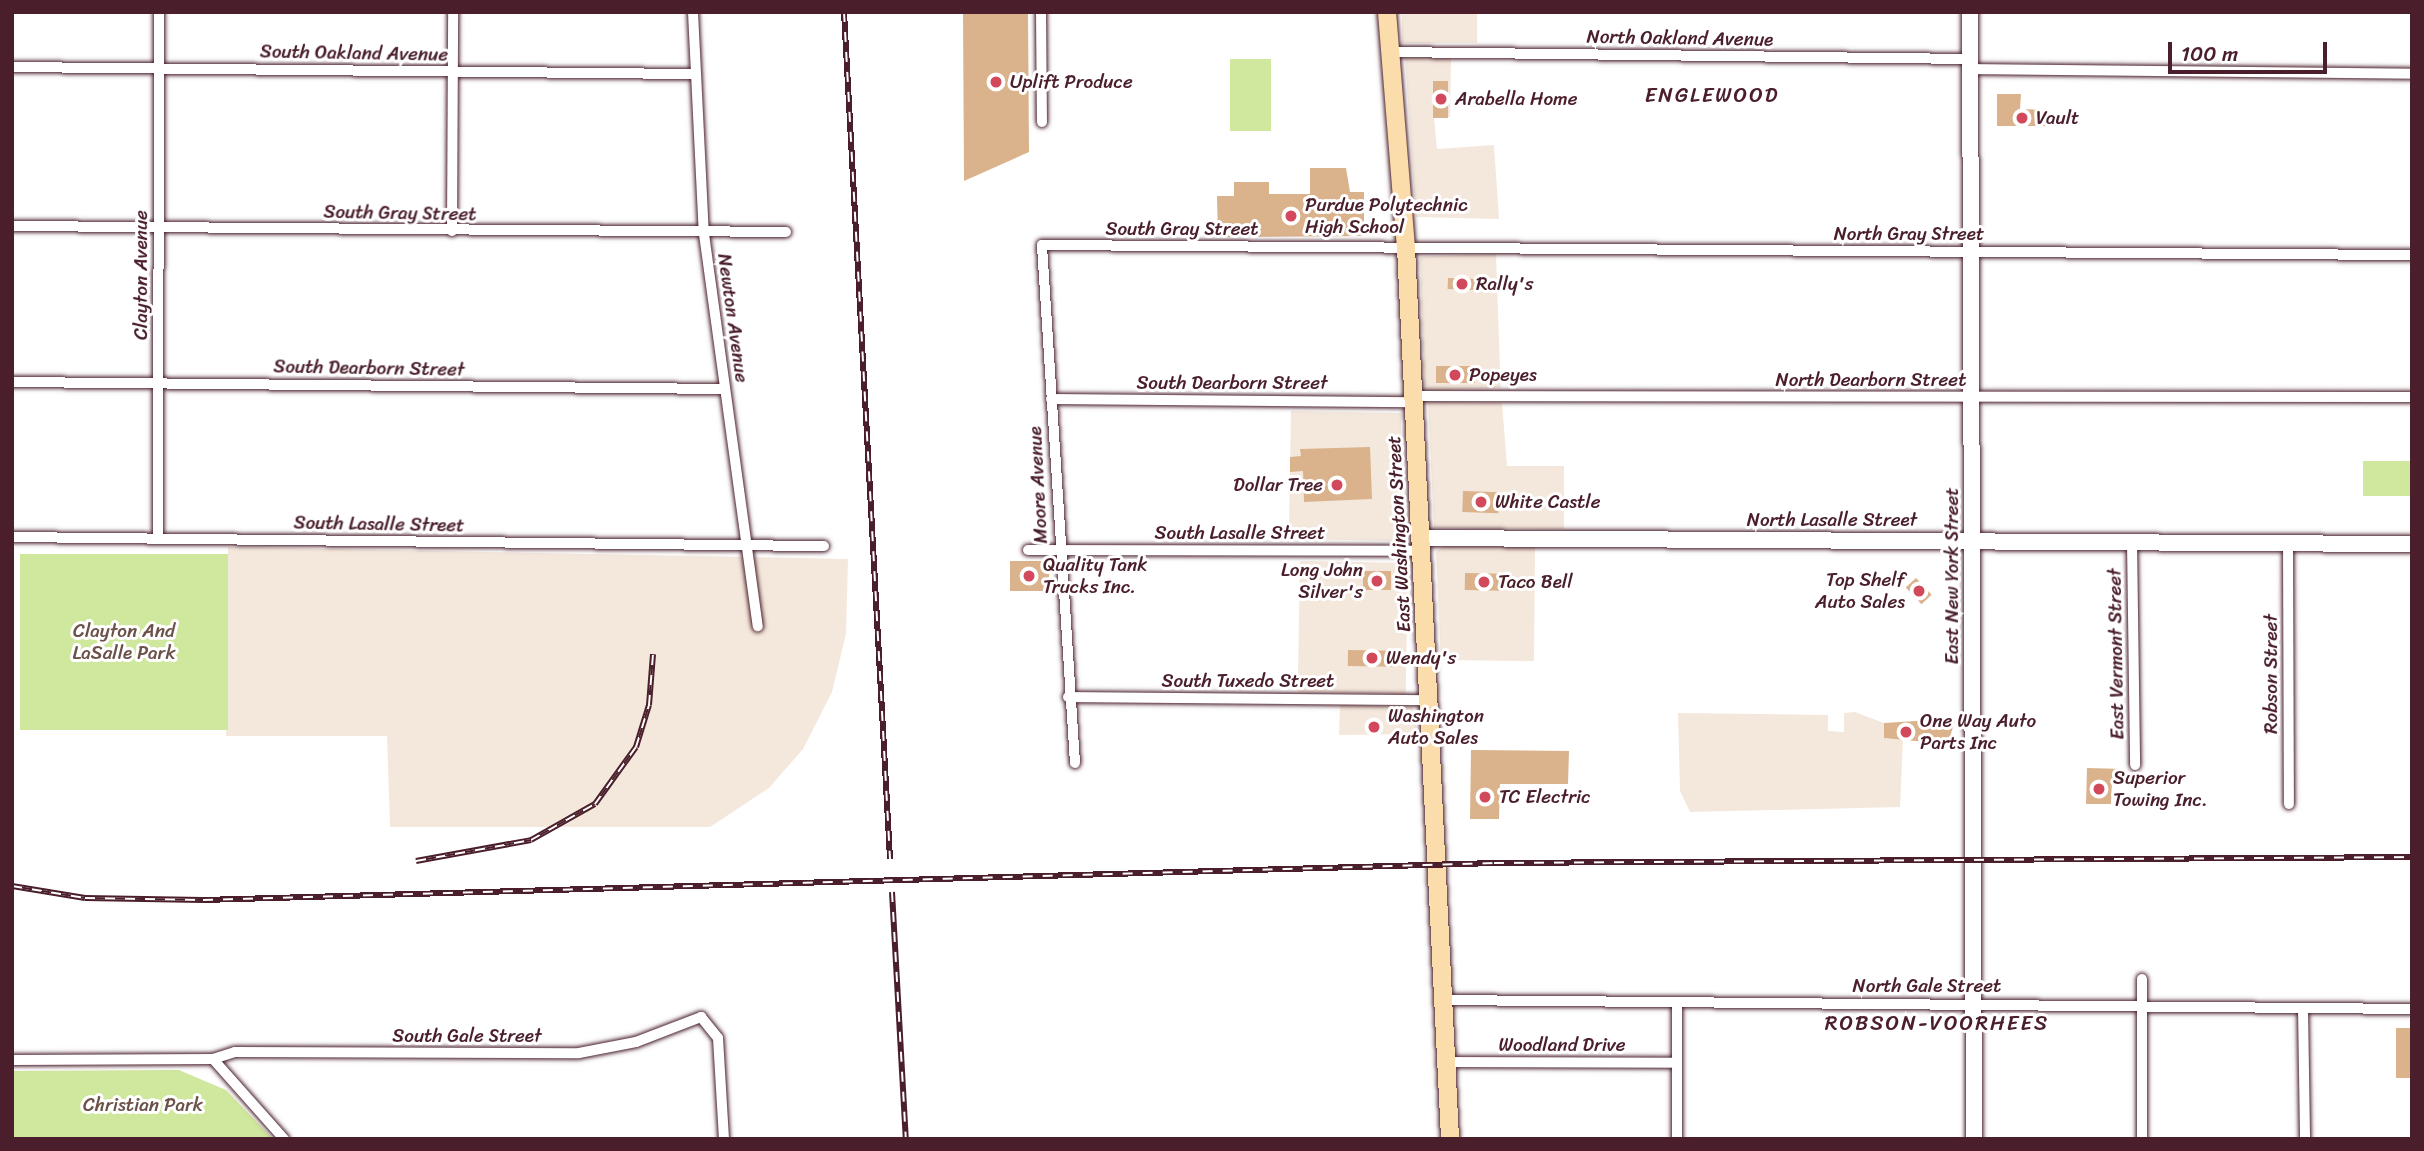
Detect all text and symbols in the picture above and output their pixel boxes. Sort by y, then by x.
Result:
street label: North Oakland Avenue [1587,25,1773,51]
scale bar [2172,28,2331,72]
text: 100 m [2181,35,2238,73]
street label: South Oakland Avenue [260,40,448,66]
place label: Uplift Produce [1010,71,1132,93]
marker: Uplift Produce [988,74,1004,90]
district label: ENGLEWOOD [1646,82,1778,108]
place label: Arabella Home [1455,88,1577,110]
marker: Arabella Home [1433,91,1449,107]
place label: Vault [2036,107,2079,129]
marker: Vault [2014,110,2030,126]
place label: Purdue Polytechnic High School [1305,194,1467,238]
street label: South Gray Street [323,200,477,226]
marker: Purdue Polytechnic High School [1283,208,1299,224]
street label: Clayton Avenue [130,210,152,340]
street label: South Gray Street [1105,218,1259,240]
street label: North Gray Street [1833,223,1985,245]
street label: Newton Avenue [713,252,753,384]
place label: Rally's [1476,273,1533,295]
marker: Rally's [1454,276,1470,292]
street label: South Dearborn Street [273,355,465,381]
place label: Popeyes [1469,364,1537,386]
marker: Popeyes [1447,367,1463,383]
street label: North Dearborn Street [1776,369,1966,391]
street label: South Dearborn Street [1136,372,1328,394]
street label: Moore Avenue [1024,426,1052,544]
street label: East Washington Street [1382,434,1416,634]
place label: Dollar Tree [1233,474,1323,496]
marker: Dollar Tree [1329,477,1345,493]
street label: East New York Street [1941,486,1963,666]
place label: White Castle [1495,491,1601,513]
marker: White Castle [1473,494,1489,510]
street label: North Lasalle Street [1747,509,1917,531]
street label: South Lasalle Street [293,511,465,537]
street label: South Lasalle Street [1154,522,1326,544]
place label: Quality Tank Trucks Inc. [1043,554,1147,598]
place label: Long John Silver's [1281,559,1363,603]
marker: Quality Tank Trucks Inc. [1021,568,1037,584]
street label: East Vermont Street [2103,568,2129,740]
place label: Top Shelf Auto Sales [1814,569,1905,613]
place label: Taco Bell [1498,571,1573,593]
marker: Long John Silver's [1369,573,1385,589]
marker: Taco Bell [1476,574,1492,590]
marker: Top Shelf Auto Sales [1911,583,1927,599]
street label: Robson Street [2260,614,2282,734]
park label: Clayton And LaSalle Park [72,620,176,664]
place label: Wendy's [1386,647,1456,669]
marker: Wendy's [1364,650,1380,666]
street label: South Tuxedo Street [1161,670,1335,692]
place label: Washington Auto Sales [1388,705,1484,749]
place label: One Way Auto Parts Inc [1920,710,2037,754]
marker: Washington Auto Sales [1366,719,1382,735]
marker: One Way Auto Parts Inc [1898,724,1914,740]
place label: Superior Towing Inc. [2113,767,2208,811]
marker: Superior Towing Inc. [2091,781,2107,797]
place label: TC Electric [1499,786,1591,808]
marker: TC Electric [1477,789,1493,805]
street label: North Gale Street [1852,975,2002,997]
district label: ROBSON-VOORHEES [1828,1010,2046,1036]
street label: South Gale Street [391,1025,543,1047]
street label: Woodland Drive [1498,1034,1626,1056]
park label: Christian Park [83,1094,203,1116]

